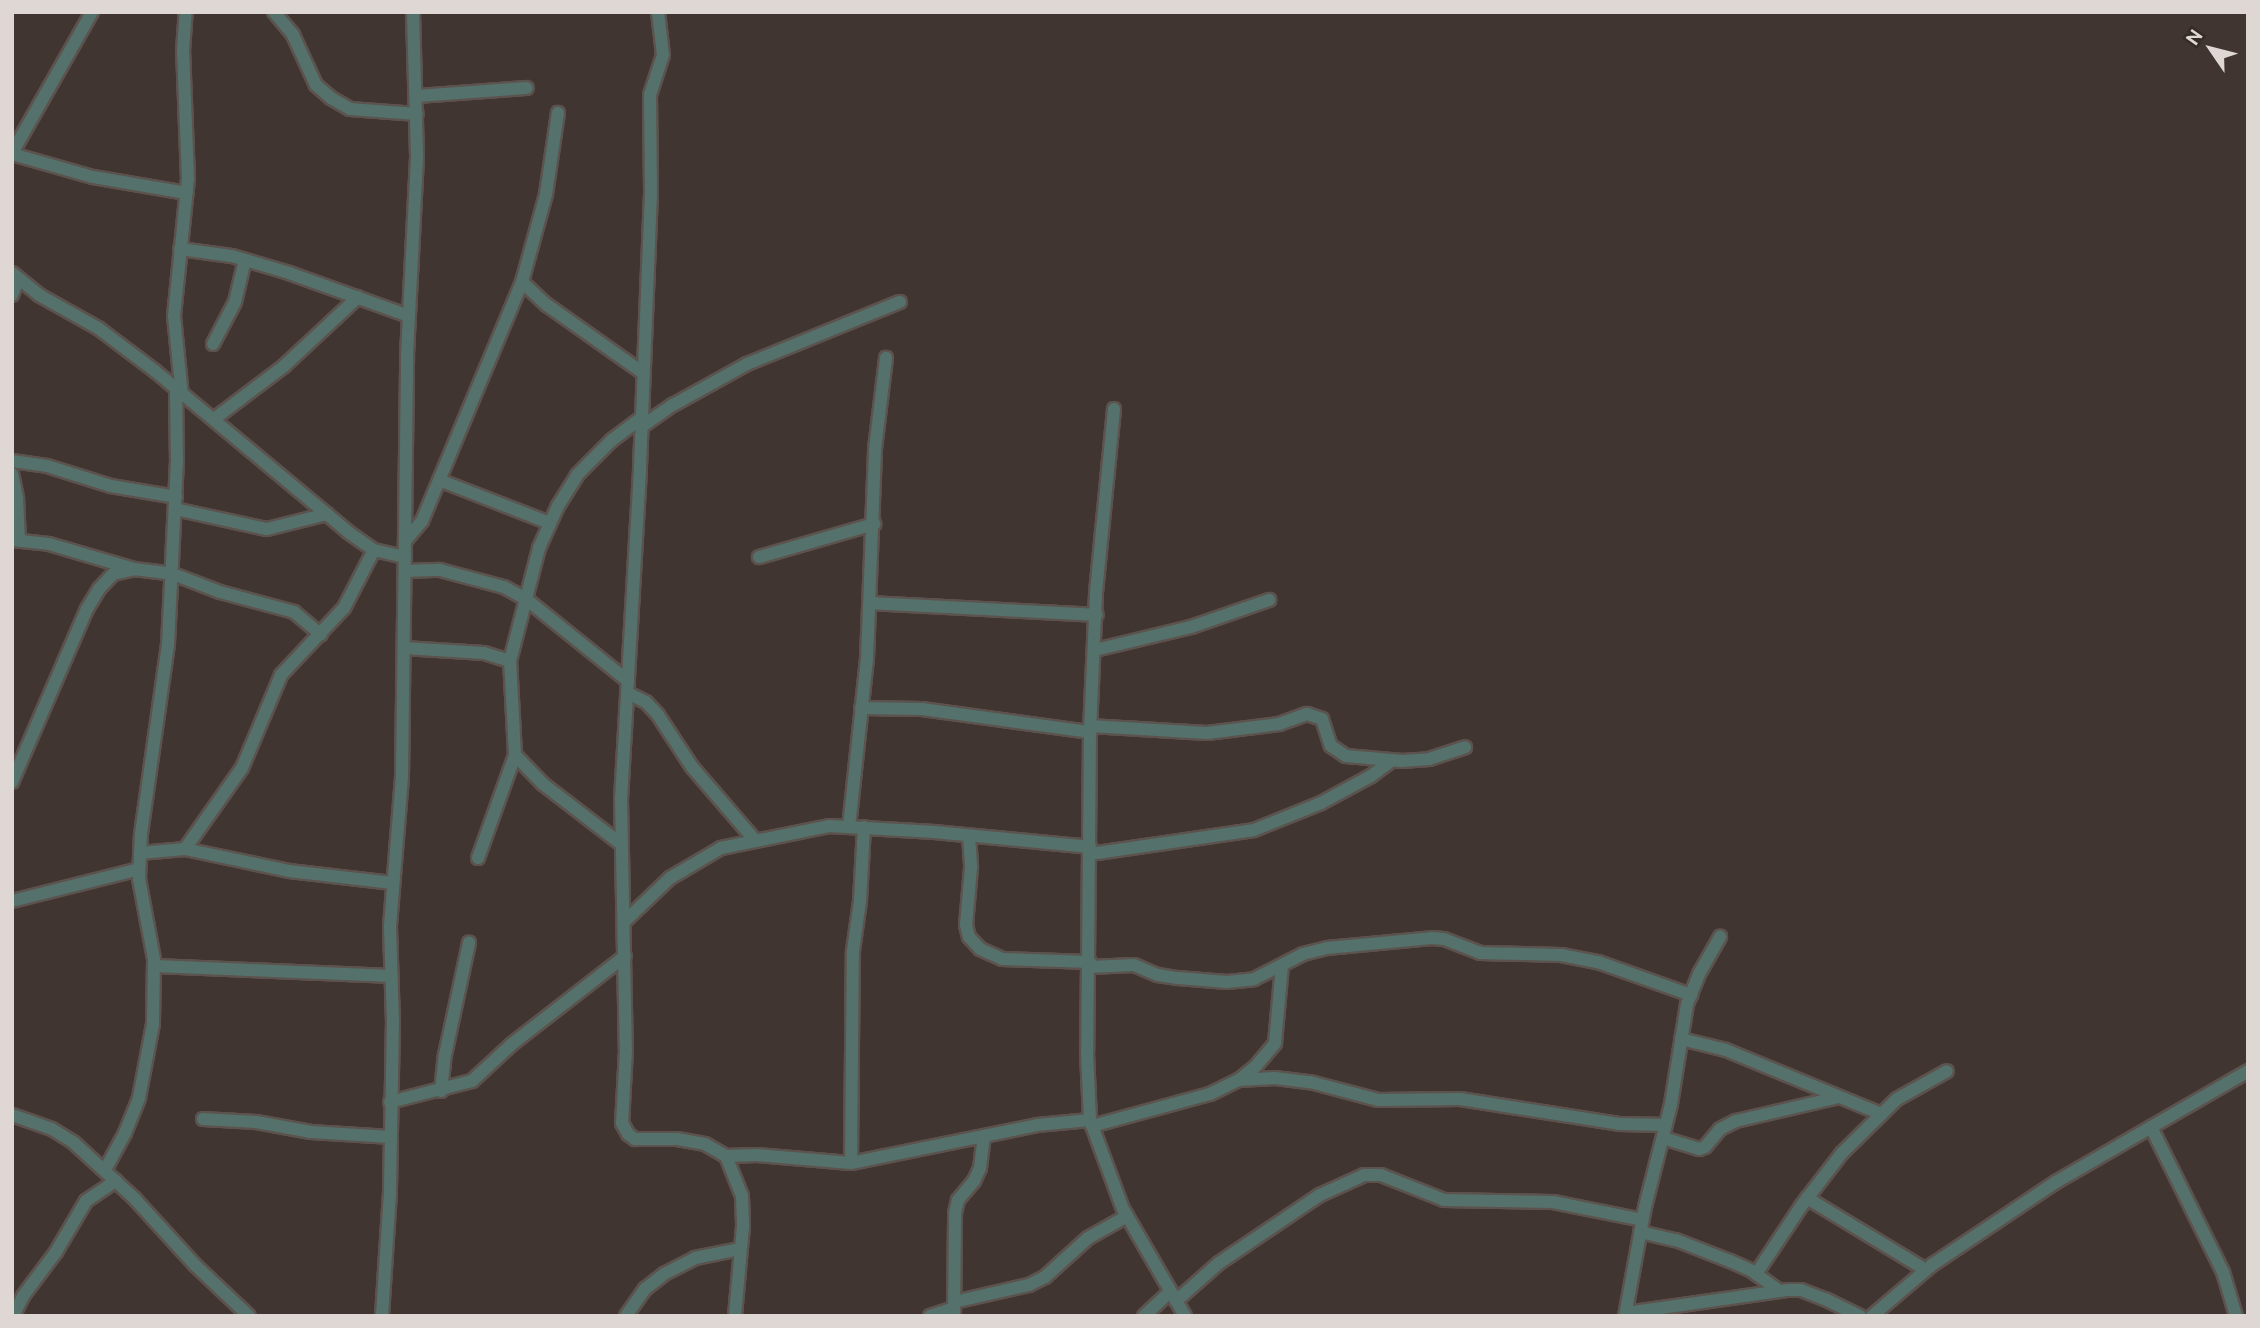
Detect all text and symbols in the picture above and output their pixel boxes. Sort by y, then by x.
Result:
north arrow [2176,14,2246,84]
text: N [2181,25,2207,49]

